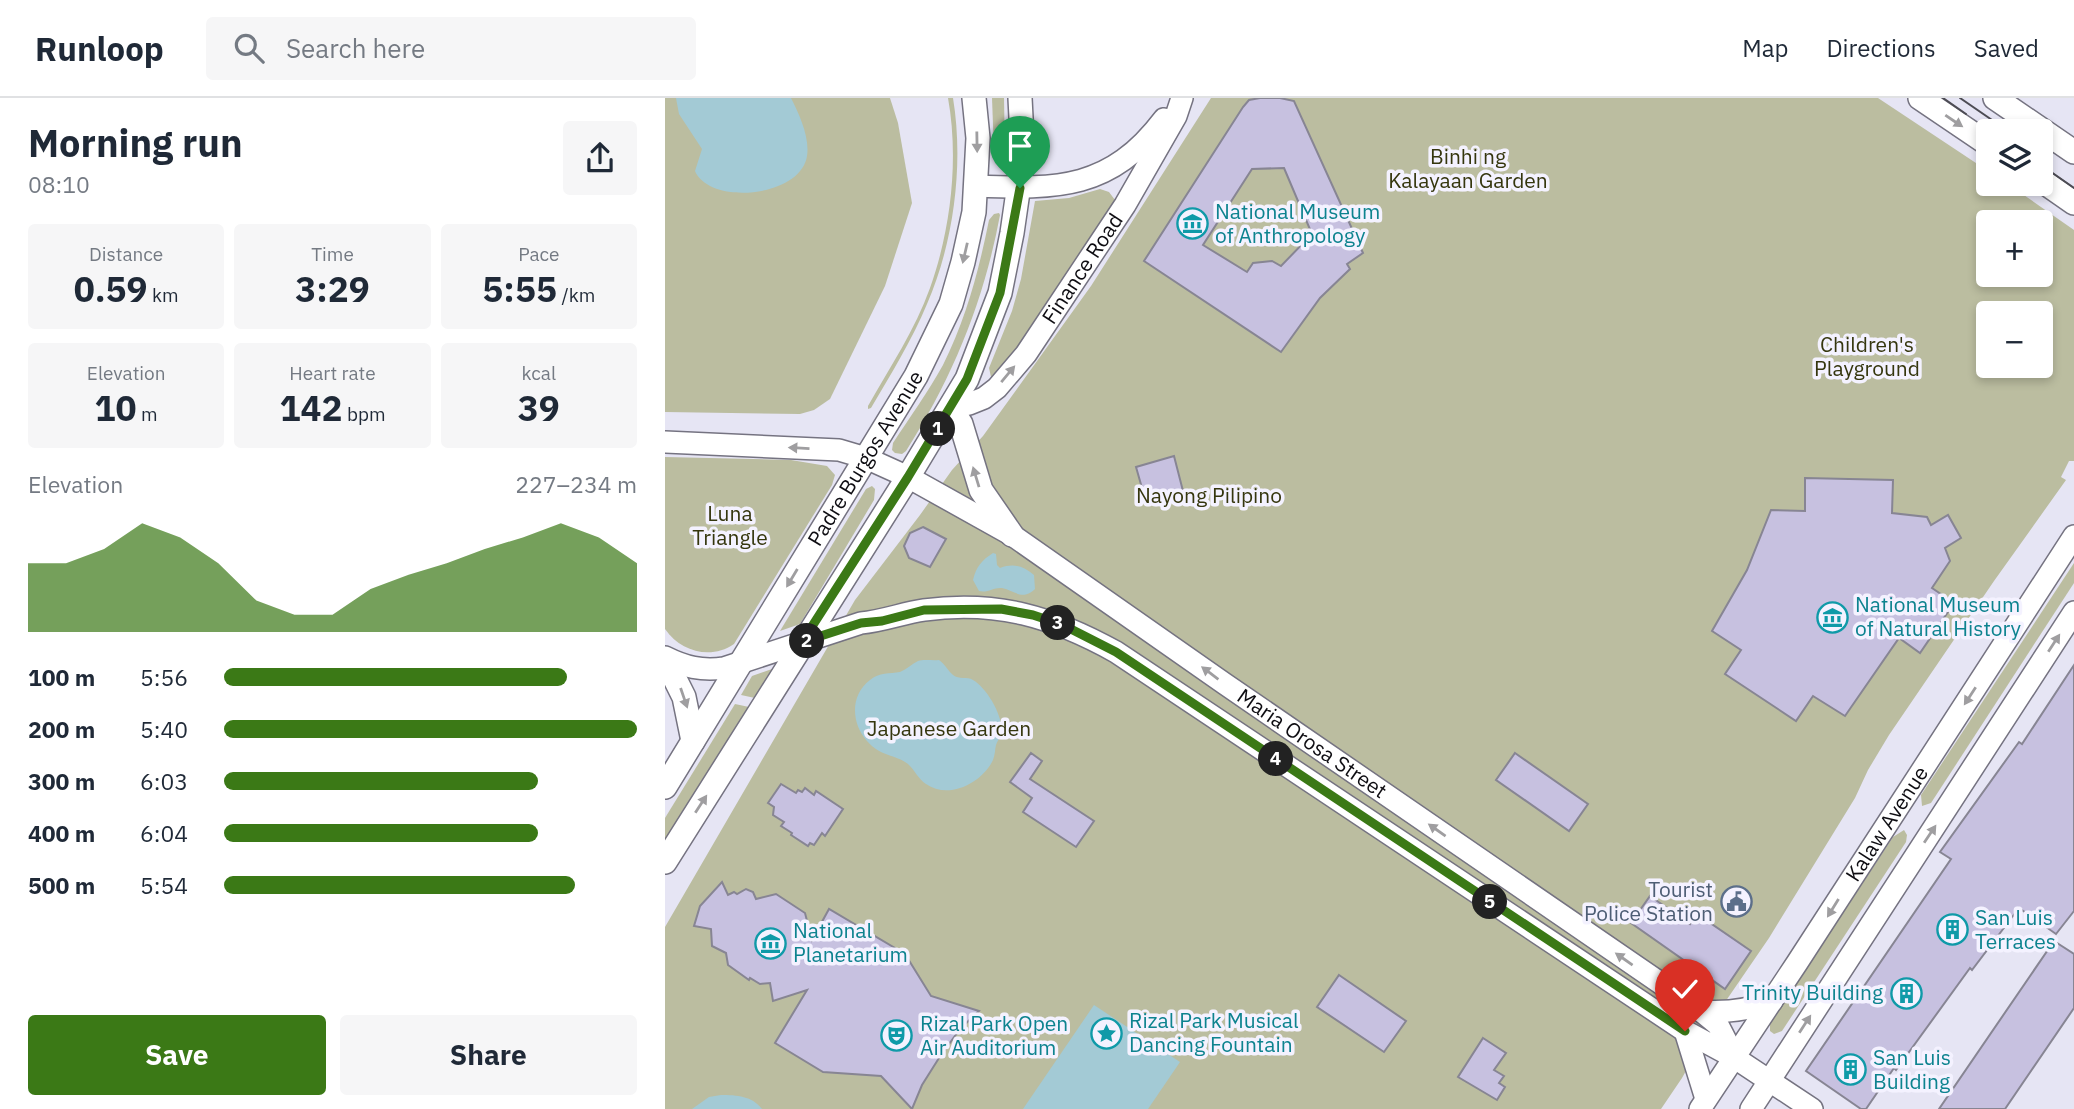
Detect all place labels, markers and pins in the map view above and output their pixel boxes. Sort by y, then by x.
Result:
pin [990,116,1050,188]
place label: National Museum of Anthropology [1215,197,1380,249]
museum icon: National Museum of Anthropology [1175,207,1209,241]
pin: 1 [921,412,955,446]
place label: National Museum of Natural History [1855,590,2021,642]
museum icon: National Museum of Natural History [1815,600,1849,634]
pin: 3 [1041,606,1075,640]
pin: 2 [789,624,825,658]
pin: 4 [1259,742,1293,776]
place label: Tourist Police Station [1584,875,1713,927]
pin: 5 [1473,884,1507,920]
public building icon: Tourist Police Station [1719,885,1753,919]
place label: San Luis Terraces [1975,903,2056,955]
building icon: San Luis Terraces [1935,913,1969,947]
place label: National Planetarium [793,916,908,968]
museum icon: National Planetarium [753,926,787,960]
pin [1655,959,1715,1031]
building icon: Trinity Building [1889,976,1923,1010]
place label: Trinity Building [1742,978,1883,1006]
place label: Rizal Park Musical Dancing Fountain [1129,1006,1299,1058]
place label: Rizal Park Open Air Auditorium [920,1009,1068,1061]
place icon: Rizal Park Musical Dancing Fountain [1089,1016,1123,1050]
theatre icon: Rizal Park Open Air Auditorium [880,1019,914,1053]
place label: San Luis Building [1873,1043,1951,1095]
building icon: San Luis Building [1833,1053,1867,1087]

